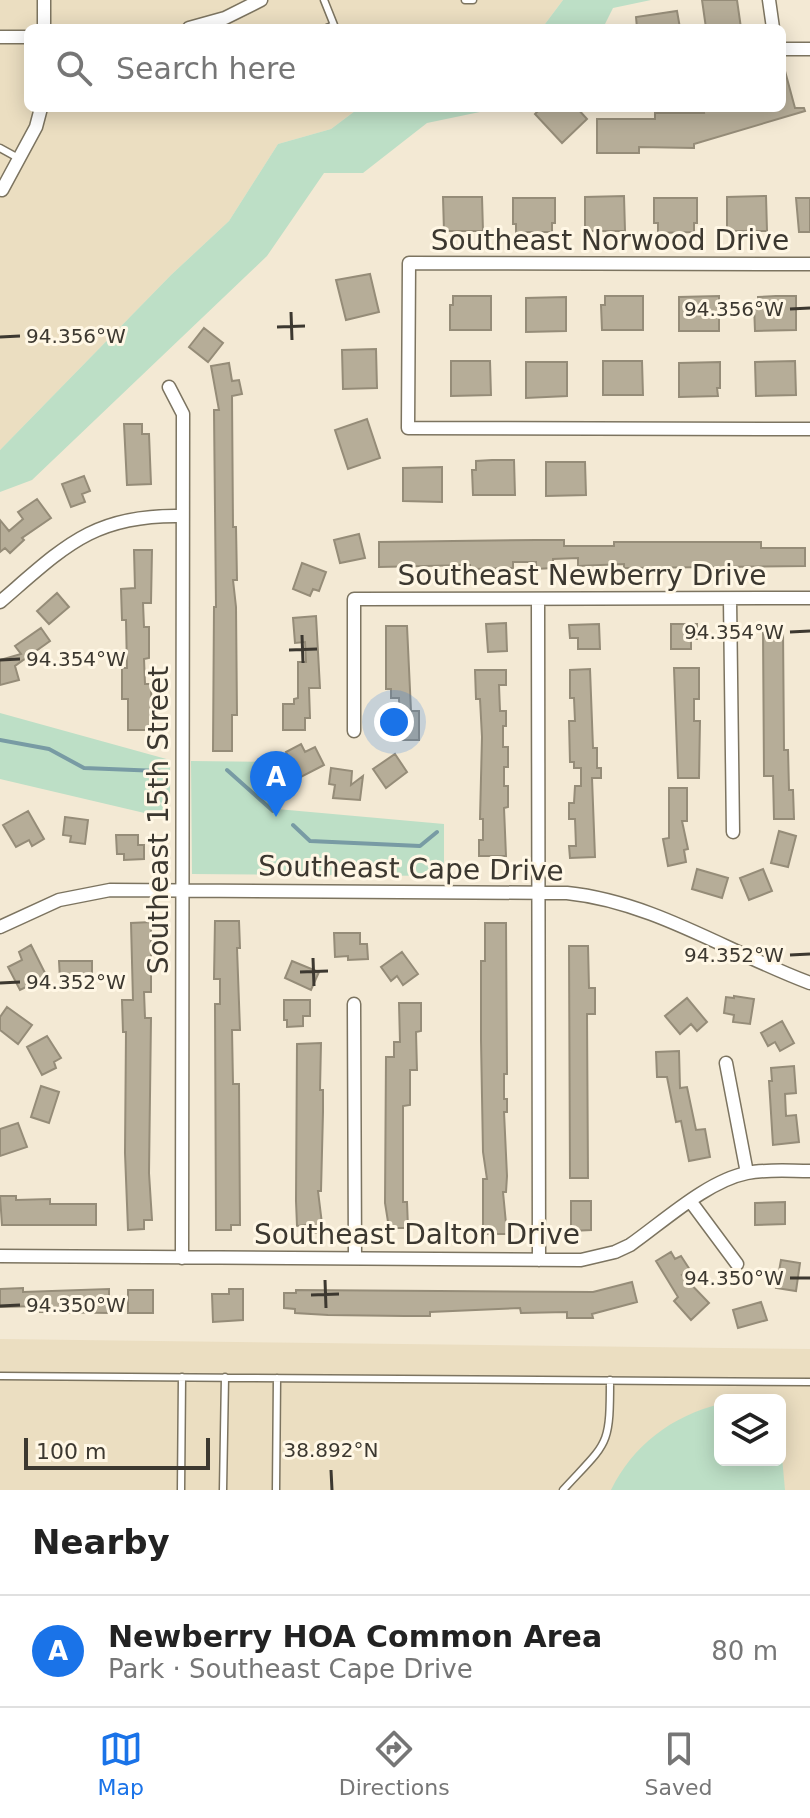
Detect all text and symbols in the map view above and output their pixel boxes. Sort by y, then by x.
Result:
search box [24,24,786,112]
icon: search [52,46,96,90]
text: Search here [116,51,296,86]
street label: Southeast Norwood Drive [431,224,789,257]
text: 94.356°W [684,297,784,321]
text: 94.356°W [26,324,126,348]
street label: Southeast Newberry Drive [398,559,766,592]
text: 94.354°W [684,620,784,644]
text: 94.354°W [26,647,126,671]
street label: Southeast 15th Street [142,666,175,974]
your location [374,702,414,742]
pin: A [250,751,302,817]
street label: Southeast Cape Drive [258,849,564,888]
text: 94.352°W [684,943,784,967]
text: 94.352°W [26,970,126,994]
street label: Southeast Dalton Drive [254,1218,580,1251]
text: 94.350°W [684,1266,784,1290]
text: 94.350°W [26,1293,126,1317]
map controls [714,1394,786,1466]
button: layers [714,1394,786,1466]
scale bar [24,1434,210,1470]
text: 38.892°N [284,1438,378,1462]
text: 100 m [36,1439,106,1464]
text: Nearby [32,1522,170,1562]
text: Newberry HOA Common Area [108,1619,602,1654]
text: A [48,1636,68,1666]
text: 80 m [711,1636,778,1666]
text: Park · Southeast Cape Drive [108,1654,473,1684]
tab: Map [97,1727,144,1800]
tab: Directions [339,1727,450,1800]
tab: Saved [645,1727,713,1800]

